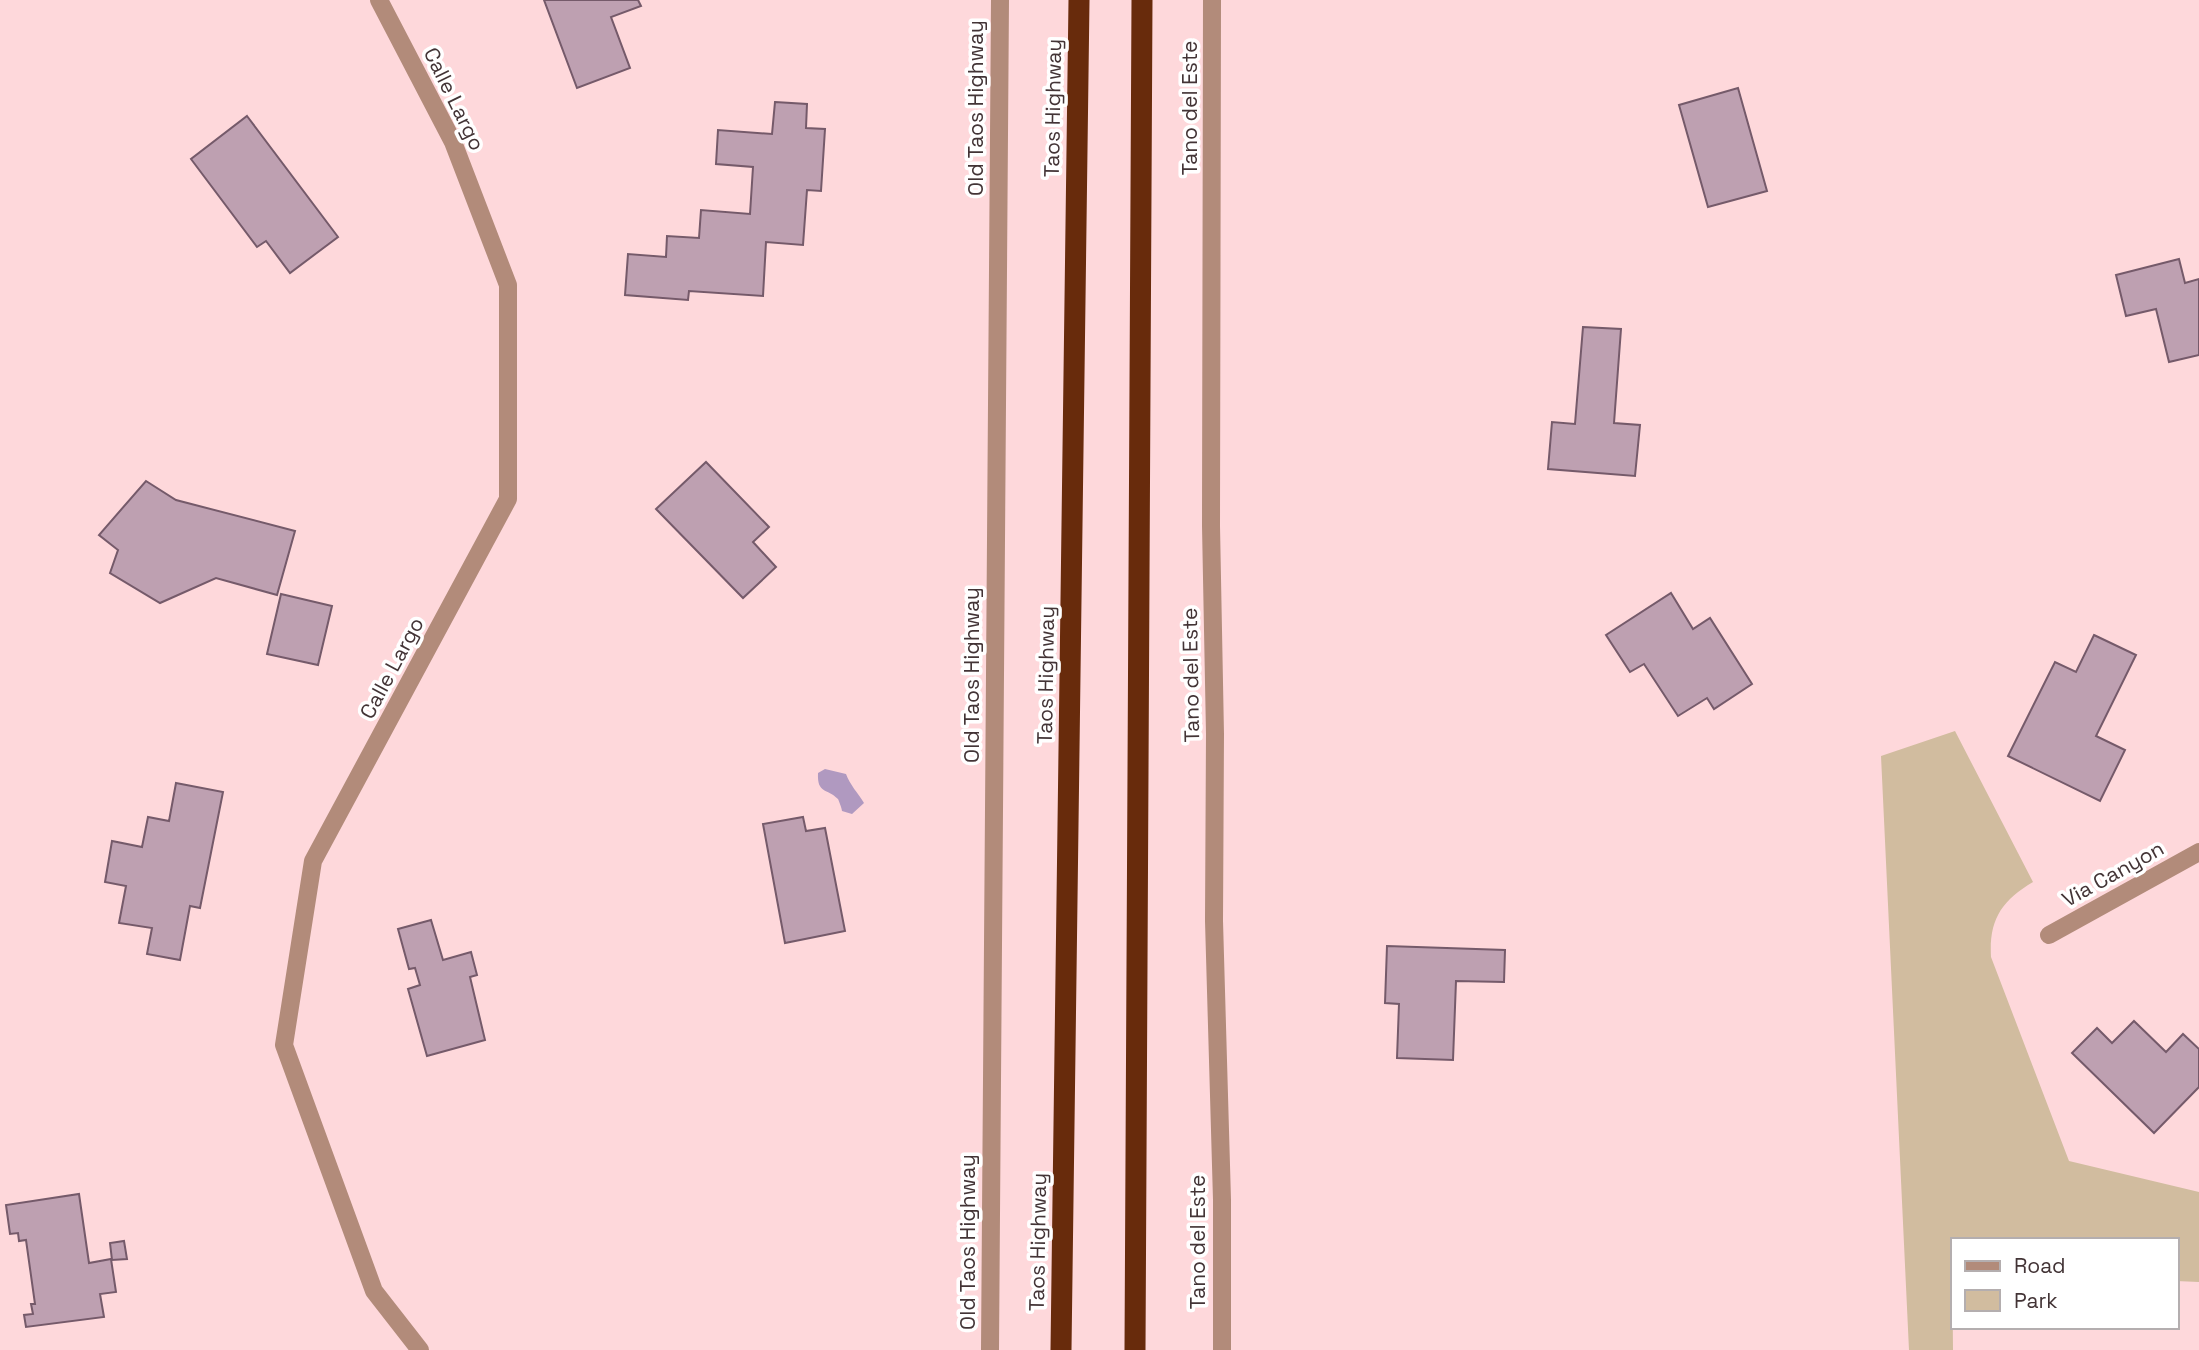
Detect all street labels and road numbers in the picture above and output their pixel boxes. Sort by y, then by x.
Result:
street label: Old Taos Highway [962,20,989,196]
street label: Taos Highway [1038,39,1067,177]
street label: Tano del Este [1176,41,1203,175]
street label: Calle Largo [418,43,491,155]
street label: Old Taos Highway [958,587,985,763]
street label: Taos Highway [1031,606,1060,744]
street label: Tano del Este [1176,607,1205,743]
street label: Calle Largo [354,612,430,723]
street label: Via Canyon [2057,834,2169,913]
street label: Old Taos Highway [954,1154,981,1330]
street label: Taos Highway [1023,1173,1052,1311]
street label: Tano del Este [1184,1175,1211,1309]

